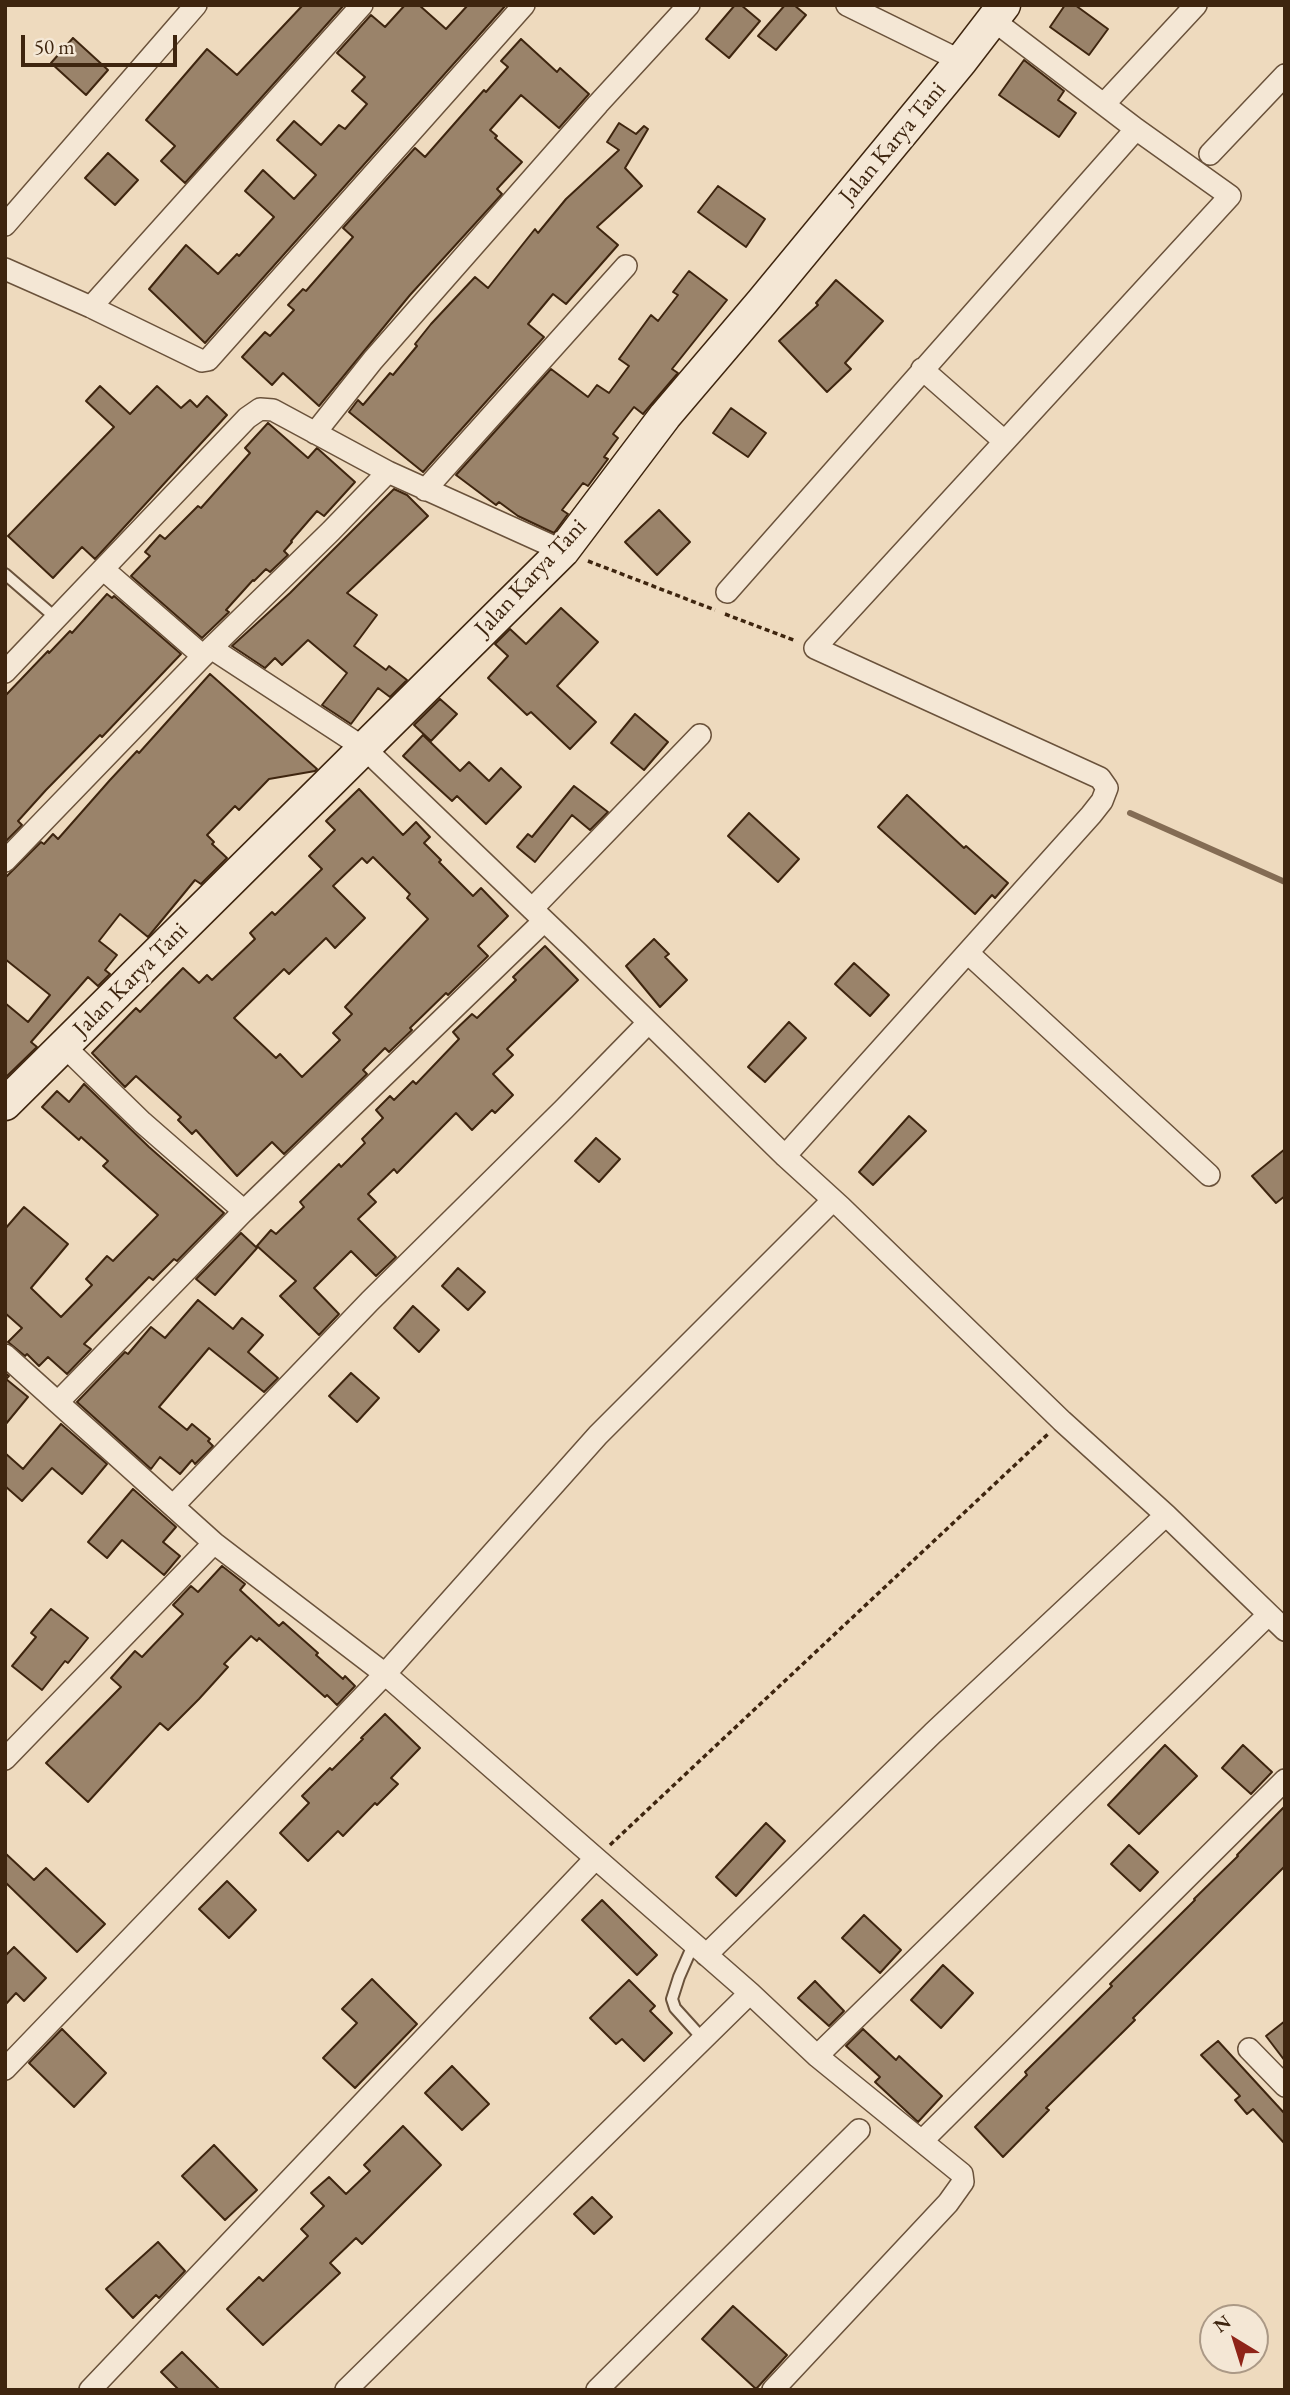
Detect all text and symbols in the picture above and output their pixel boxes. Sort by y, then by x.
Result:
scale bar [24,21,180,65]
text: 50 m [34,33,75,60]
street label: Jalan Karya Tani [834,76,952,210]
street label: Jalan Karya Tani [469,513,593,643]
street label: Jalan Karya Tani [68,917,194,1043]
north arrow [1199,2304,1269,2374]
text: N [1208,2309,1236,2338]

